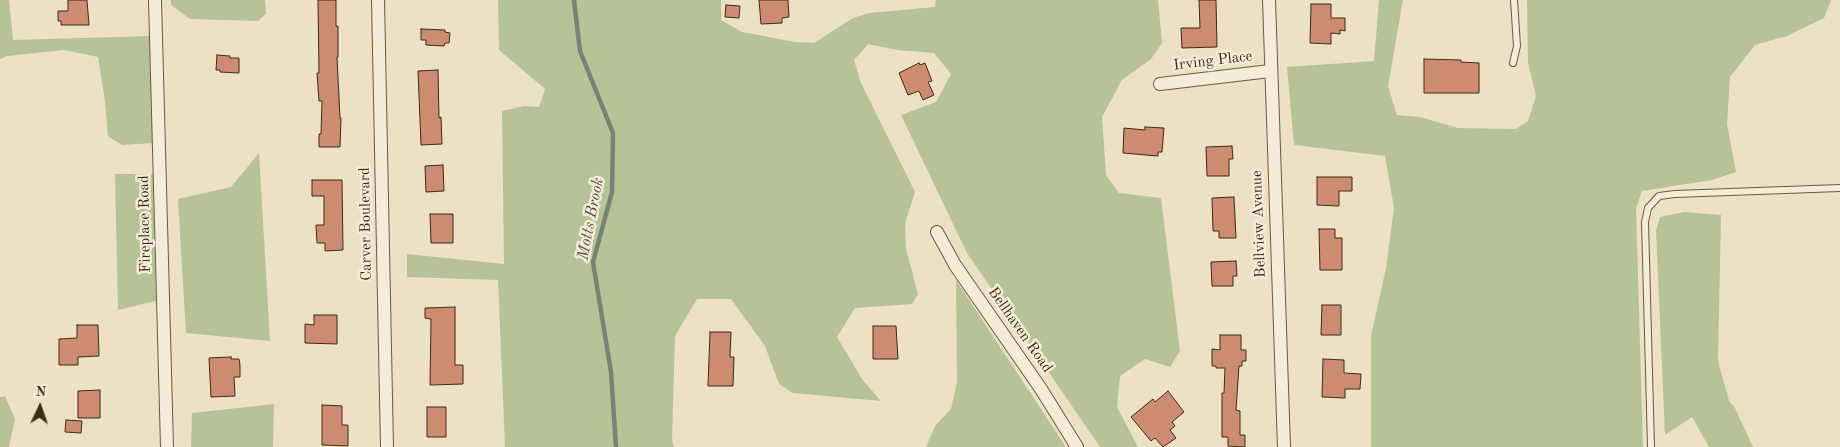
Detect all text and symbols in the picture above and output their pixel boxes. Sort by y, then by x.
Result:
street label: Irving Place [1172,47,1254,75]
street label: Carver Boulevard [356,167,376,281]
street label: Bellview Avenue [1248,170,1270,278]
street label: Fireplace Road [135,175,155,273]
water label: Motts Brook [574,176,608,262]
street label: Bellhaven Road [984,284,1056,376]
north arrow [15,382,65,432]
text: N [35,385,46,399]

